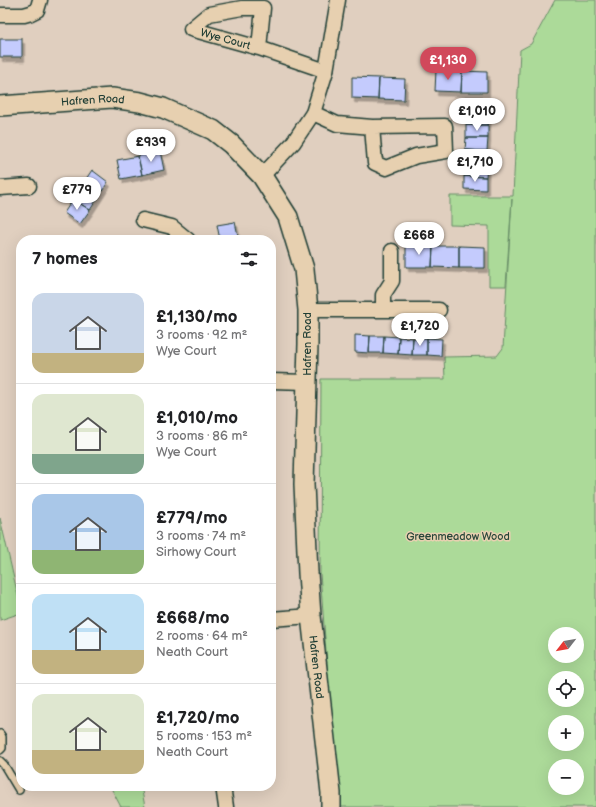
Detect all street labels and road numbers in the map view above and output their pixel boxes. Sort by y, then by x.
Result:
street label: Wye Court [199,26,252,52]
street label: Hafren Road [61,92,125,109]
street label: Hafren Road [301,312,314,376]
street label: Hafren Road [306,635,326,699]

